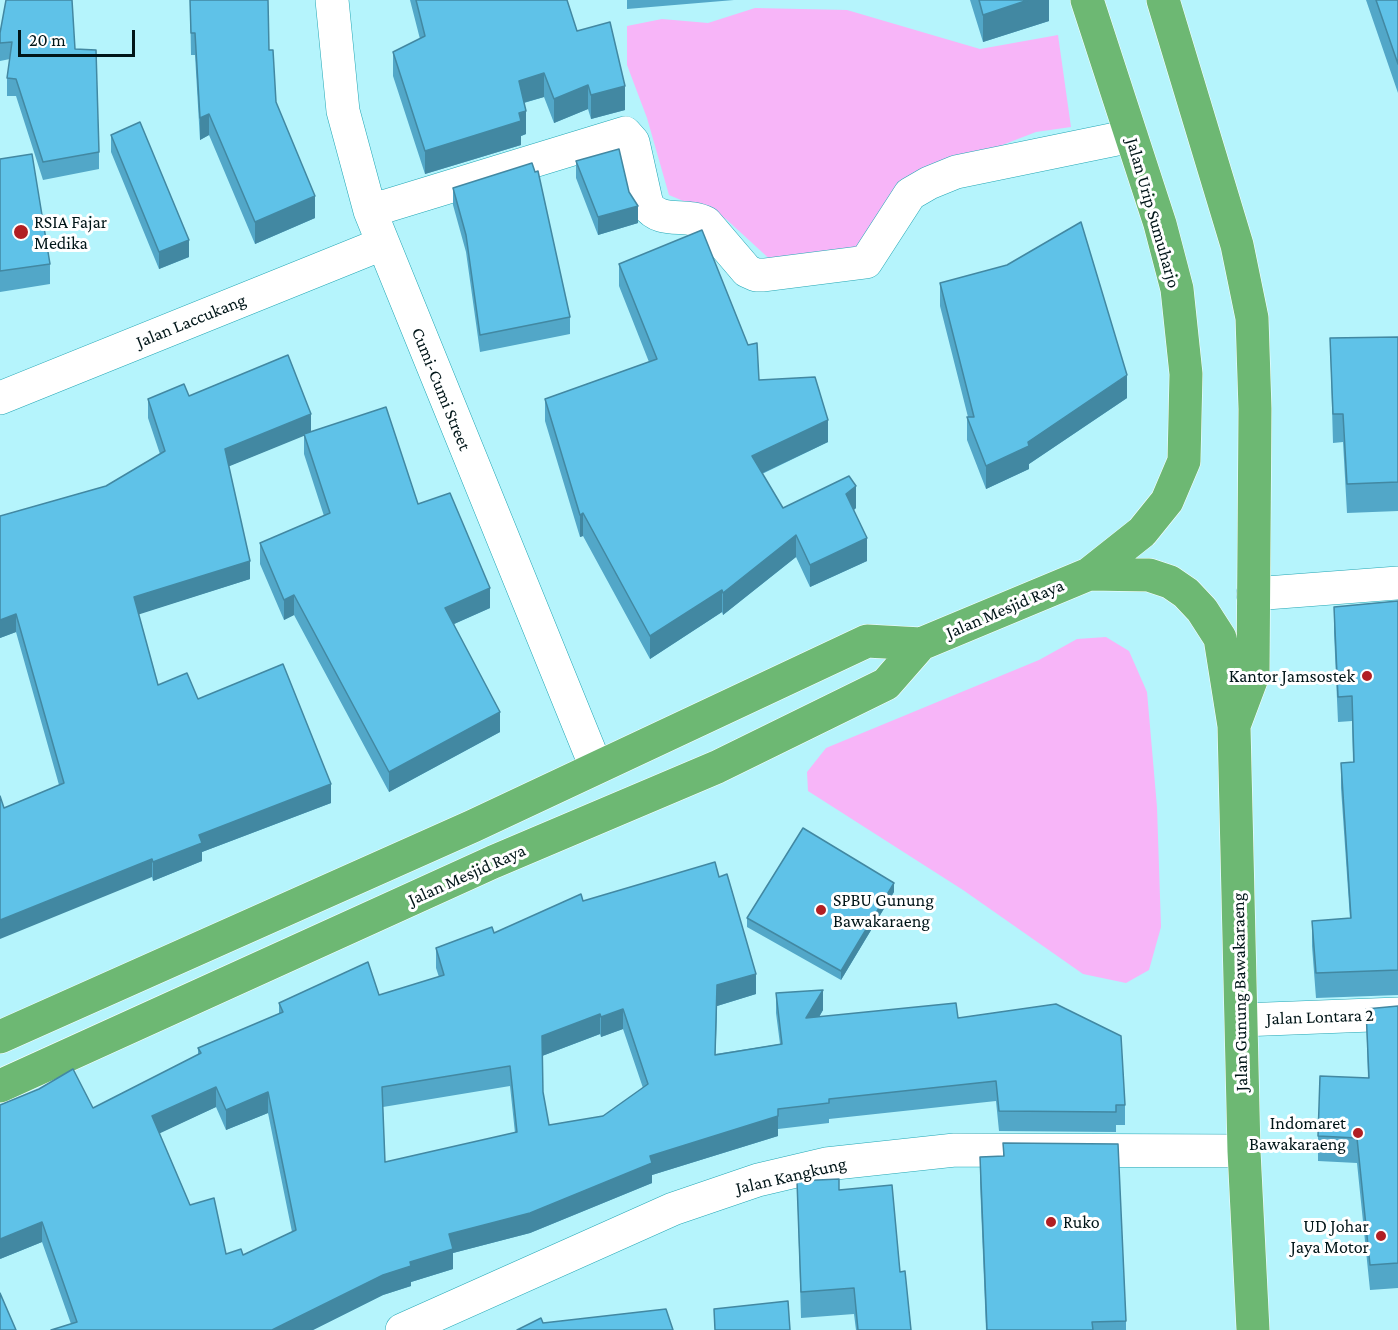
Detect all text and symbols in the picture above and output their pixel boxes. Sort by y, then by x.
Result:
scale bar [21,18,138,56]
text: 20 m [29,30,66,50]
street label: Jalan Urip Sumuharjo [1121,135,1185,291]
place label: RSIA Fajar Medika [34,211,107,254]
marker: RSIA Fajar Medika [12,223,30,241]
street label: Jalan Laccukang [133,289,249,353]
street label: Cumi-Cumi Street [407,324,475,454]
street label: Jalan Mesjid Raya [943,574,1067,644]
place label: Kantor Jamsostek [1229,665,1355,687]
marker: Kantor Jamsostek [1360,669,1374,683]
street label: Jalan Mesjid Raya [405,839,529,911]
place label: SPBU Gunung Bawakaraeng [833,889,934,932]
street label: Jalan Gunung Bawakaraeng [1227,892,1253,1092]
marker: SPBU Gunung Bawakaraeng [814,903,828,917]
street label: Jalan Lontara 2 [1266,1004,1374,1030]
place label: Indomaret Bawakaraeng [1249,1112,1346,1154]
marker: Indomaret Bawakaraeng [1351,1126,1365,1140]
street label: Jalan Kangkung [733,1153,849,1199]
place label: Ruko [1063,1211,1100,1233]
marker: Ruko [1044,1215,1058,1229]
place label: UD Johar Jaya Motor [1291,1215,1369,1258]
marker: UD Johar Jaya Motor [1374,1229,1388,1243]

